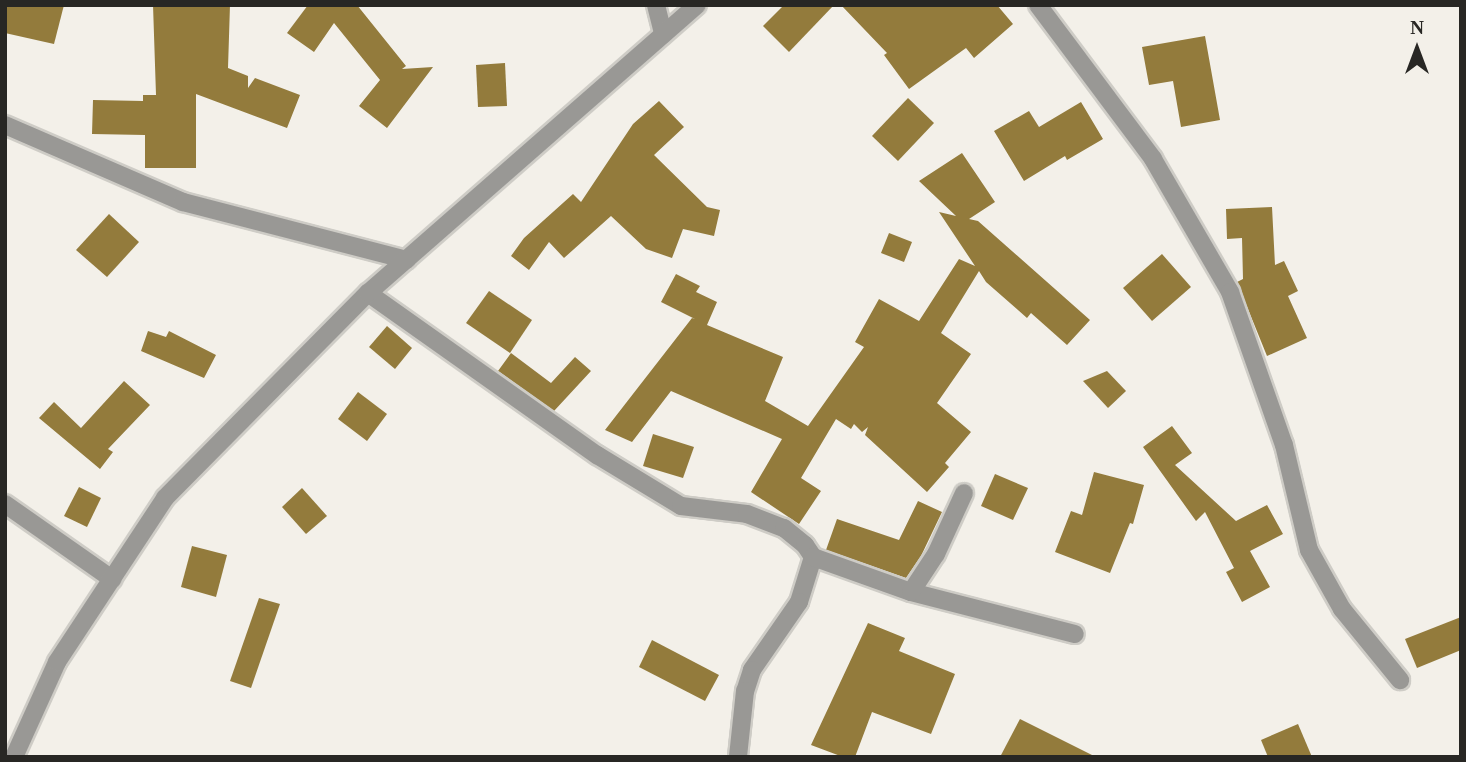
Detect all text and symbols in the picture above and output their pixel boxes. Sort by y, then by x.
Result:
north arrow [1382,14,1452,84]
text: N [1410,17,1424,38]

